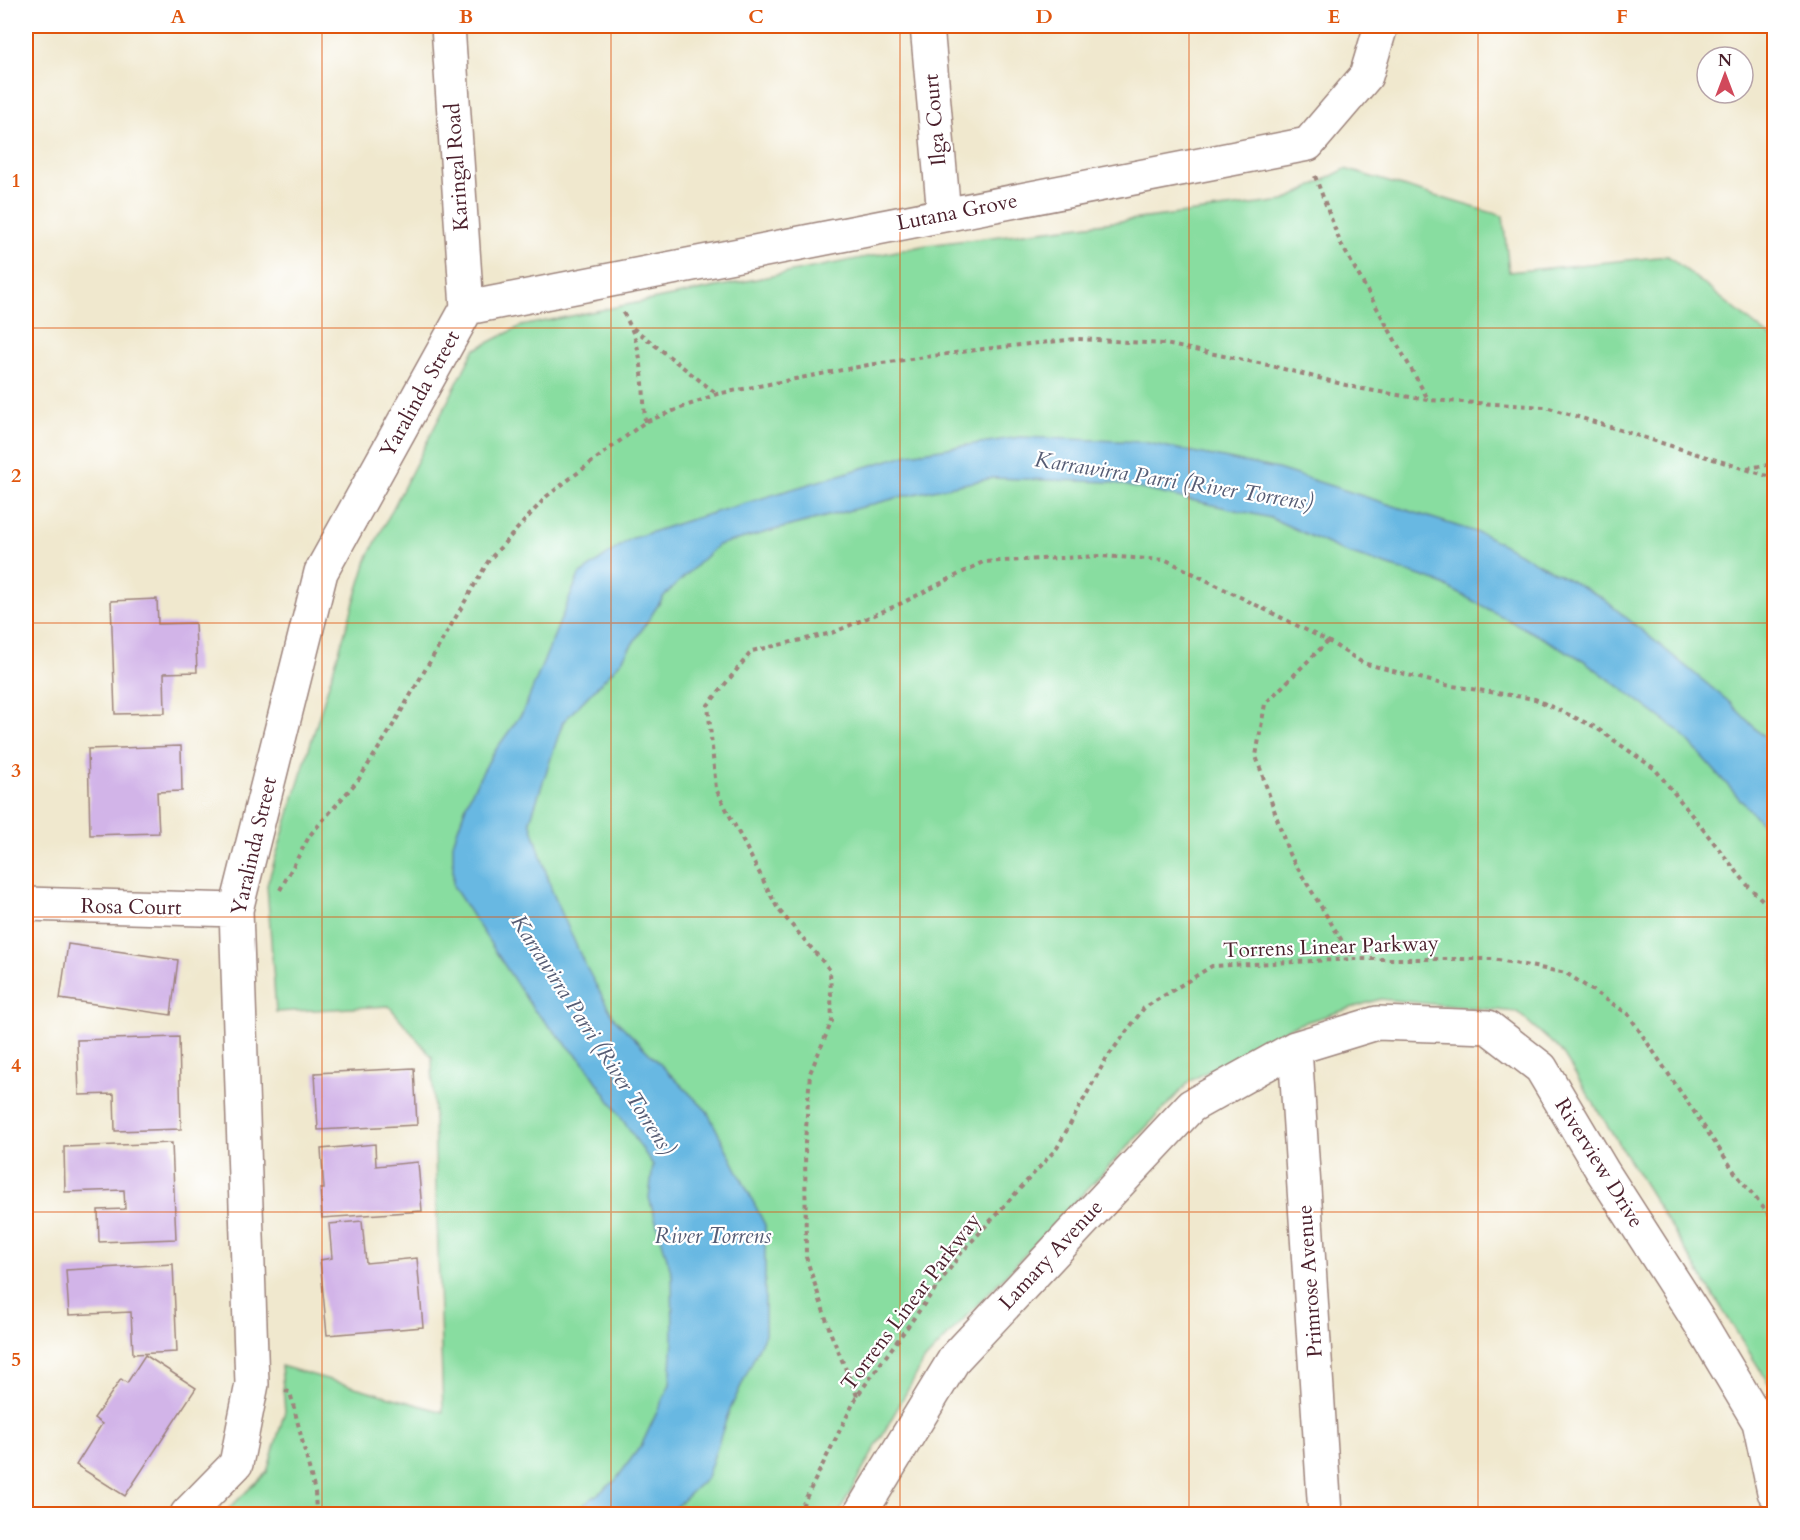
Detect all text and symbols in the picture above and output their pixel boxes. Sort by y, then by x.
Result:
text: A [170,3,186,30]
text: B [459,3,473,30]
text: C [748,3,764,30]
text: D [1035,3,1053,30]
text: E [1328,3,1340,30]
text: F [1616,3,1628,30]
north arrow [1695,45,1755,105]
text: N [1718,50,1732,72]
street label: Ilga Court [917,72,953,167]
street label: Karingal Road [438,102,476,232]
text: 1 [11,167,21,194]
street label: Lutana Grove [894,186,1020,238]
street label: Yaralinda Street [373,325,467,463]
water label: Karrawirra Parri (River Torrens) [1033,444,1315,518]
text: 2 [11,462,21,489]
text: 3 [11,757,21,784]
street label: Yaralinda Street [224,774,284,918]
street label: Rosa Court [80,892,182,922]
water label: Karrawirra Parri (River Torrens) [504,909,682,1161]
street label: Torrens Linear Parkway [1223,929,1439,965]
text: 4 [11,1052,21,1079]
street label: Riverview Drive [1548,1093,1650,1233]
street label: Lamary Avenue [992,1194,1110,1316]
street label: Primrose Avenue [1290,1204,1330,1358]
street label: Torrens Linear Parkway [834,1207,988,1397]
water label: River Torrens [654,1221,772,1251]
text: 5 [11,1346,21,1373]

